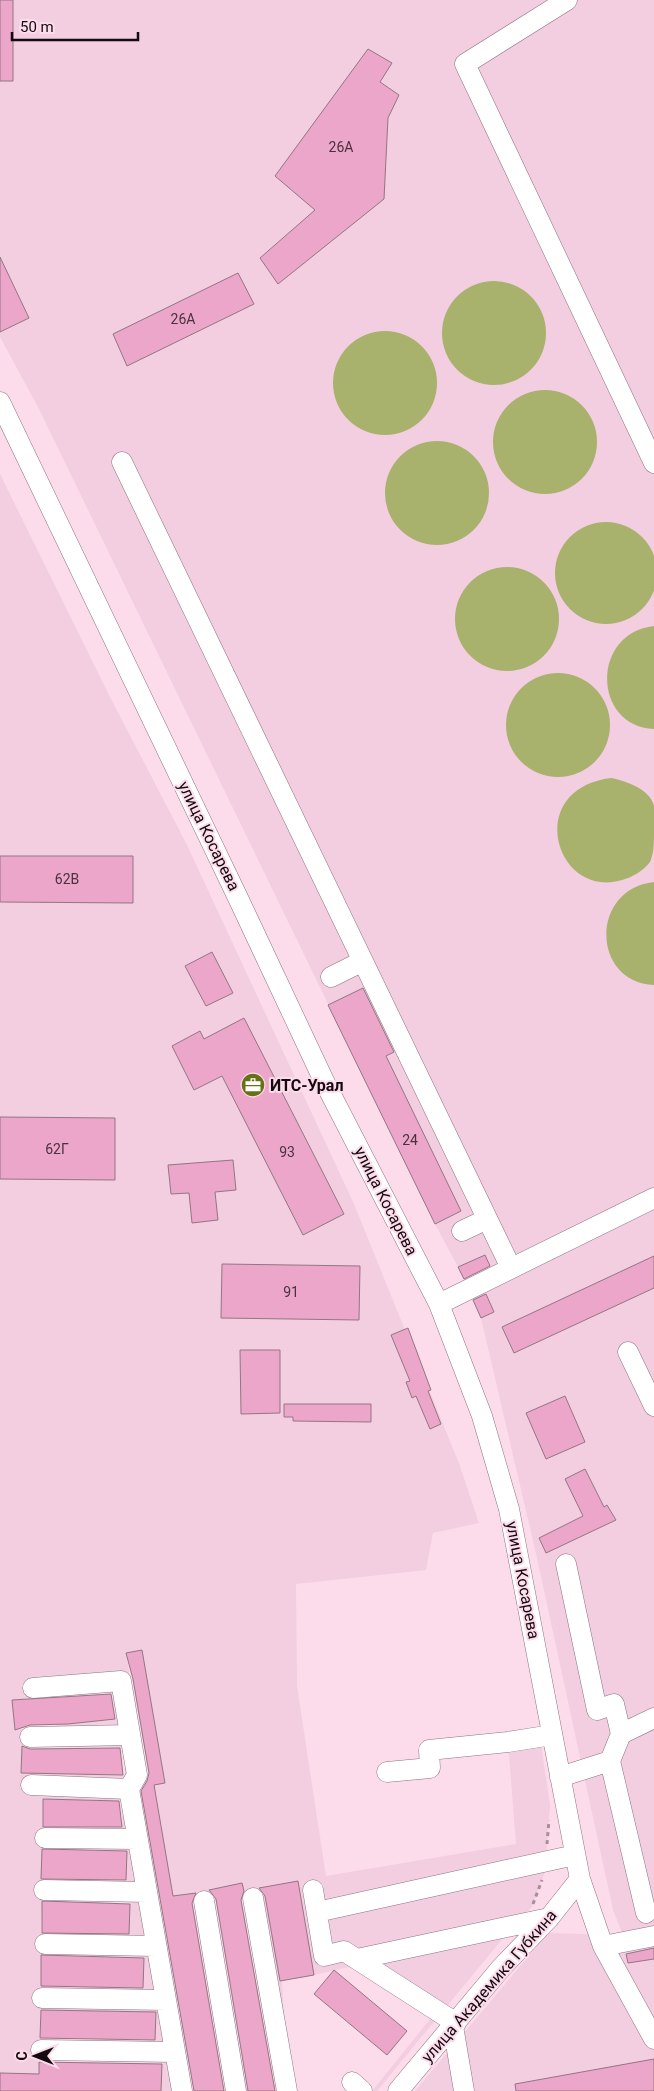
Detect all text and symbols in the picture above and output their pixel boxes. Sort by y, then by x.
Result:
scale bar [12,10,139,42]
text: 50 m [20,18,54,36]
house number: 26А [329,139,353,155]
house number: 26А [171,311,195,327]
street label: улица Косарева [174,778,244,894]
house number: 62В [55,871,79,887]
office icon: ИТС-Урал [240,1072,266,1098]
place label: ИТС-Урал [270,1076,344,1095]
house number: 24 [402,1132,418,1148]
house number: 62Г [45,1141,69,1157]
street label: улица Косарева [350,1143,422,1259]
house number: 93 [279,1144,295,1160]
house number: 91 [283,1284,299,1300]
street label: улица Косарева [502,1520,544,1640]
street label: улица Академика Губкина [417,1906,561,2066]
north arrow [10,2031,60,2081]
text: С [14,2051,30,2061]

